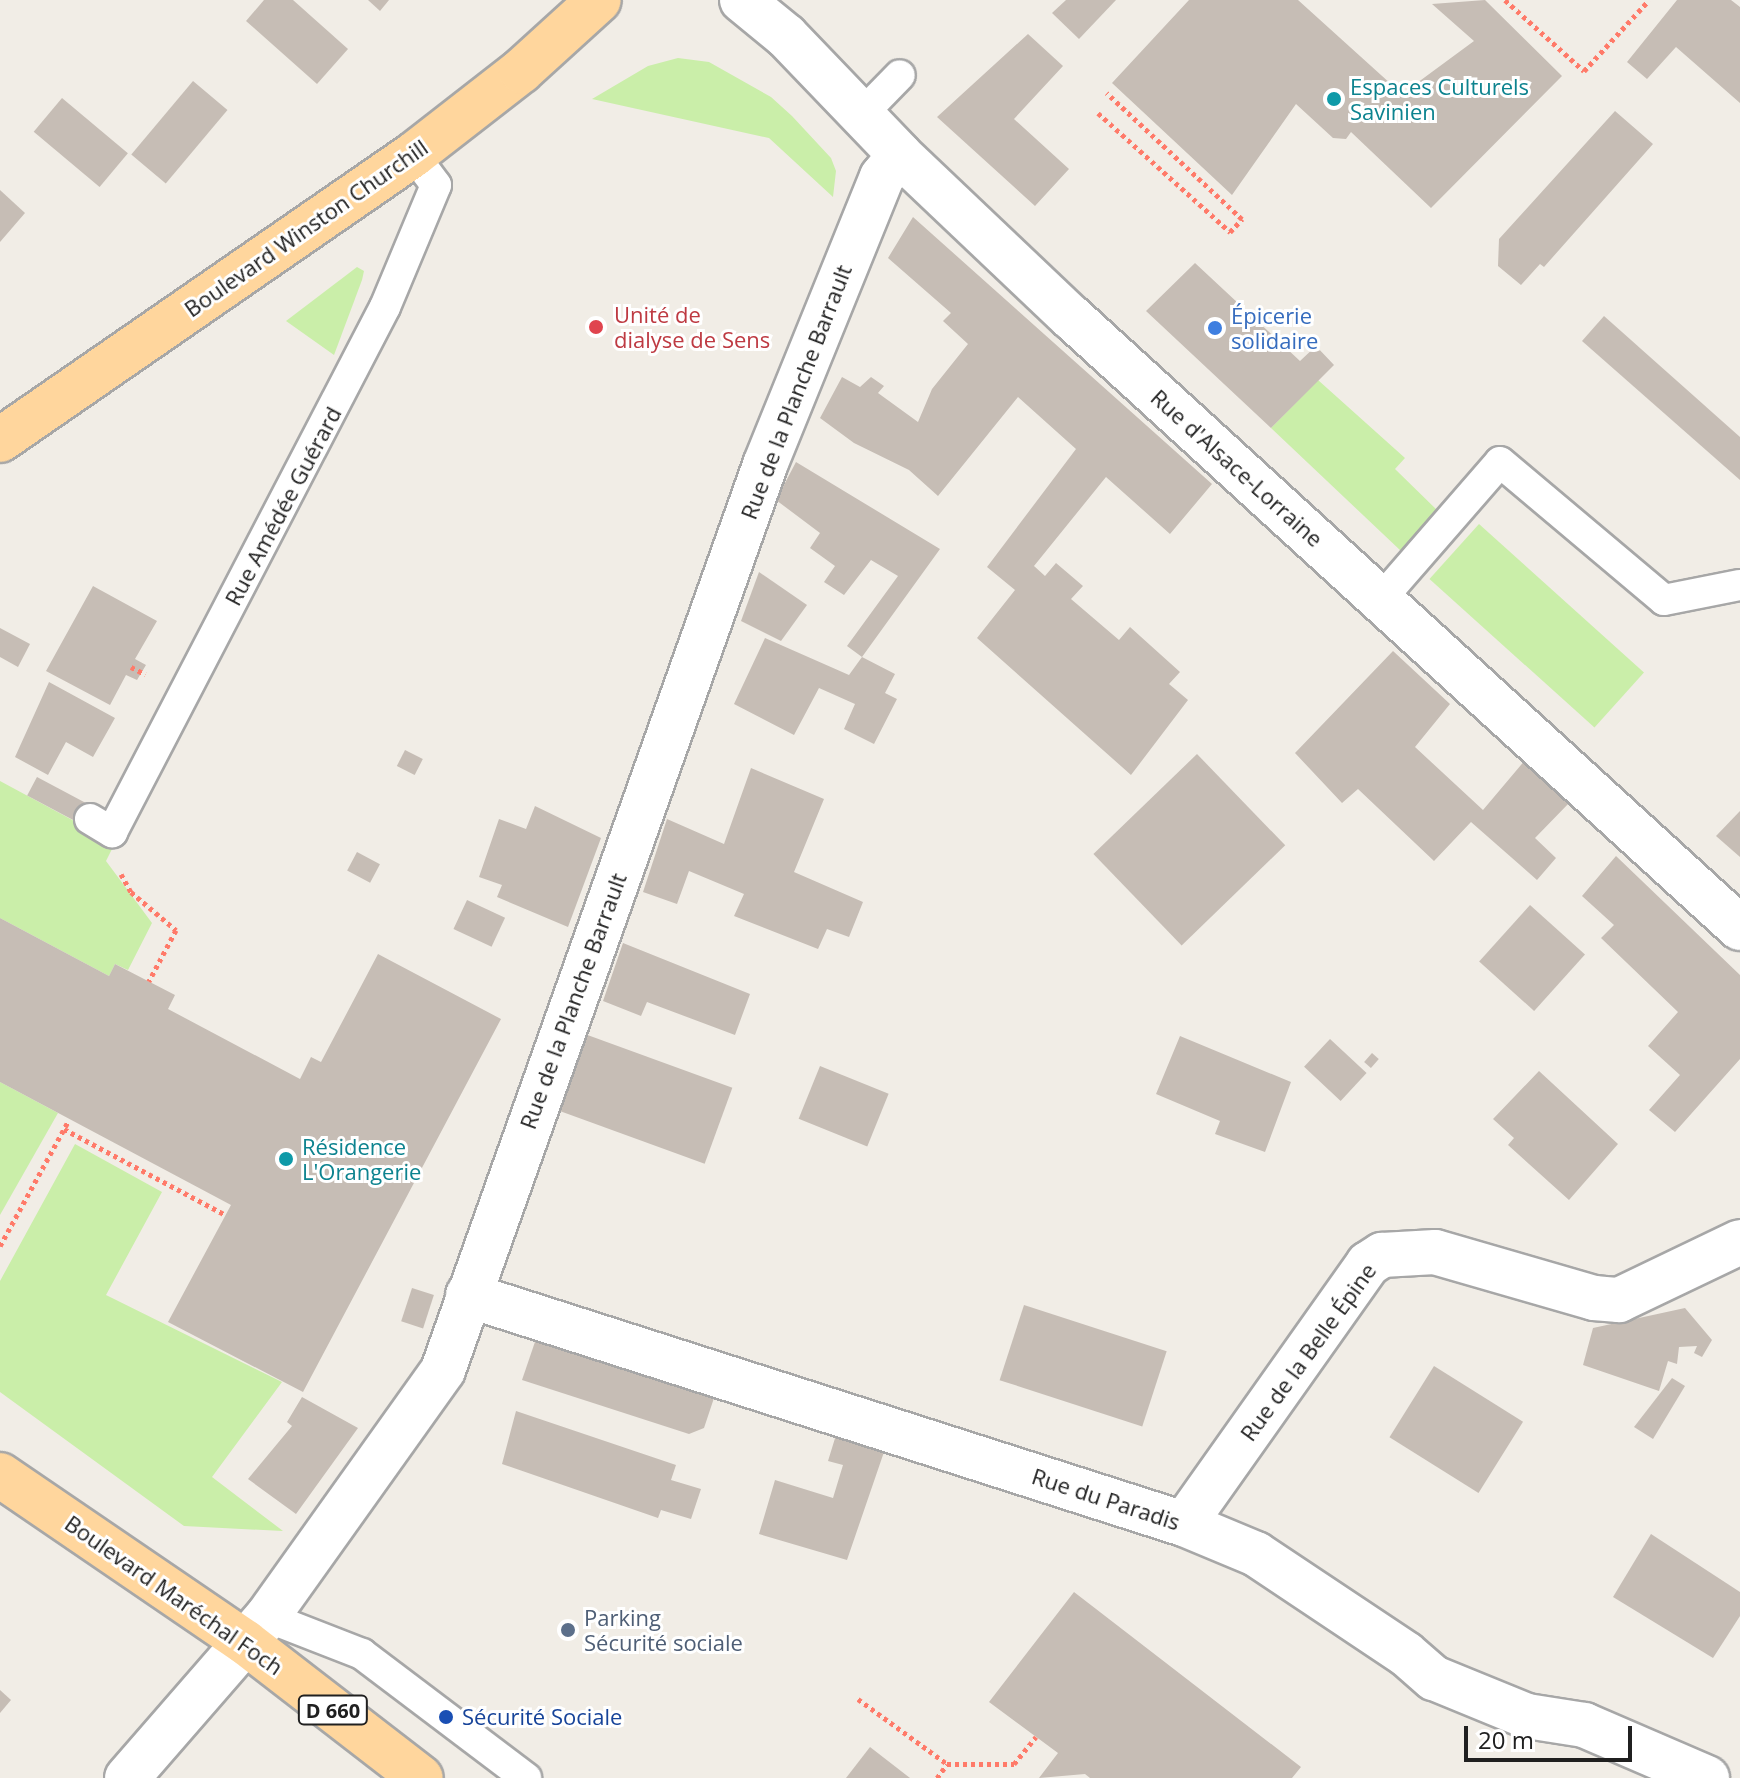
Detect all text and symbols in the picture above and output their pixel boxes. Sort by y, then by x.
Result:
place label: Espaces Culturels Savinien [1350,73,1529,124]
marker: Espaces Culturels Savinien [1325,90,1343,108]
street label: Boulevard Winston Churchill [179,134,433,322]
street label: Rue de la Planche Barrault [735,261,857,523]
place label: Unité de dialyse de Sens [614,301,770,352]
place label: Épicerie solidaire [1231,302,1318,354]
marker: Unité de dialyse de Sens [585,316,607,338]
marker: Épicerie solidaire [1206,319,1224,337]
street label: Rue d'Alsace-Lorraine [1146,384,1328,552]
street label: Rue Amédée Guérard [219,402,347,610]
street label: Rue de la Planche Barrault [514,869,632,1133]
place label: Résidence L'Orangerie [302,1133,421,1184]
marker: Résidence L'Orangerie [277,1150,295,1168]
street label: Rue de la Belle Épine [1235,1258,1381,1446]
street label: Rue du Paradis [1029,1463,1183,1535]
street label: Boulevard Maréchal Foch [60,1510,288,1680]
place label: Parking Sécurité sociale [584,1604,743,1656]
marker: Parking Sécurité sociale [559,1621,577,1639]
road number: D 660 [297,1694,369,1726]
place label: Sécurité Sociale [462,1704,622,1730]
marker: Sécurité Sociale [437,1708,455,1726]
scale bar [1468,1710,1636,1760]
text: 20 m [1478,1723,1534,1756]

